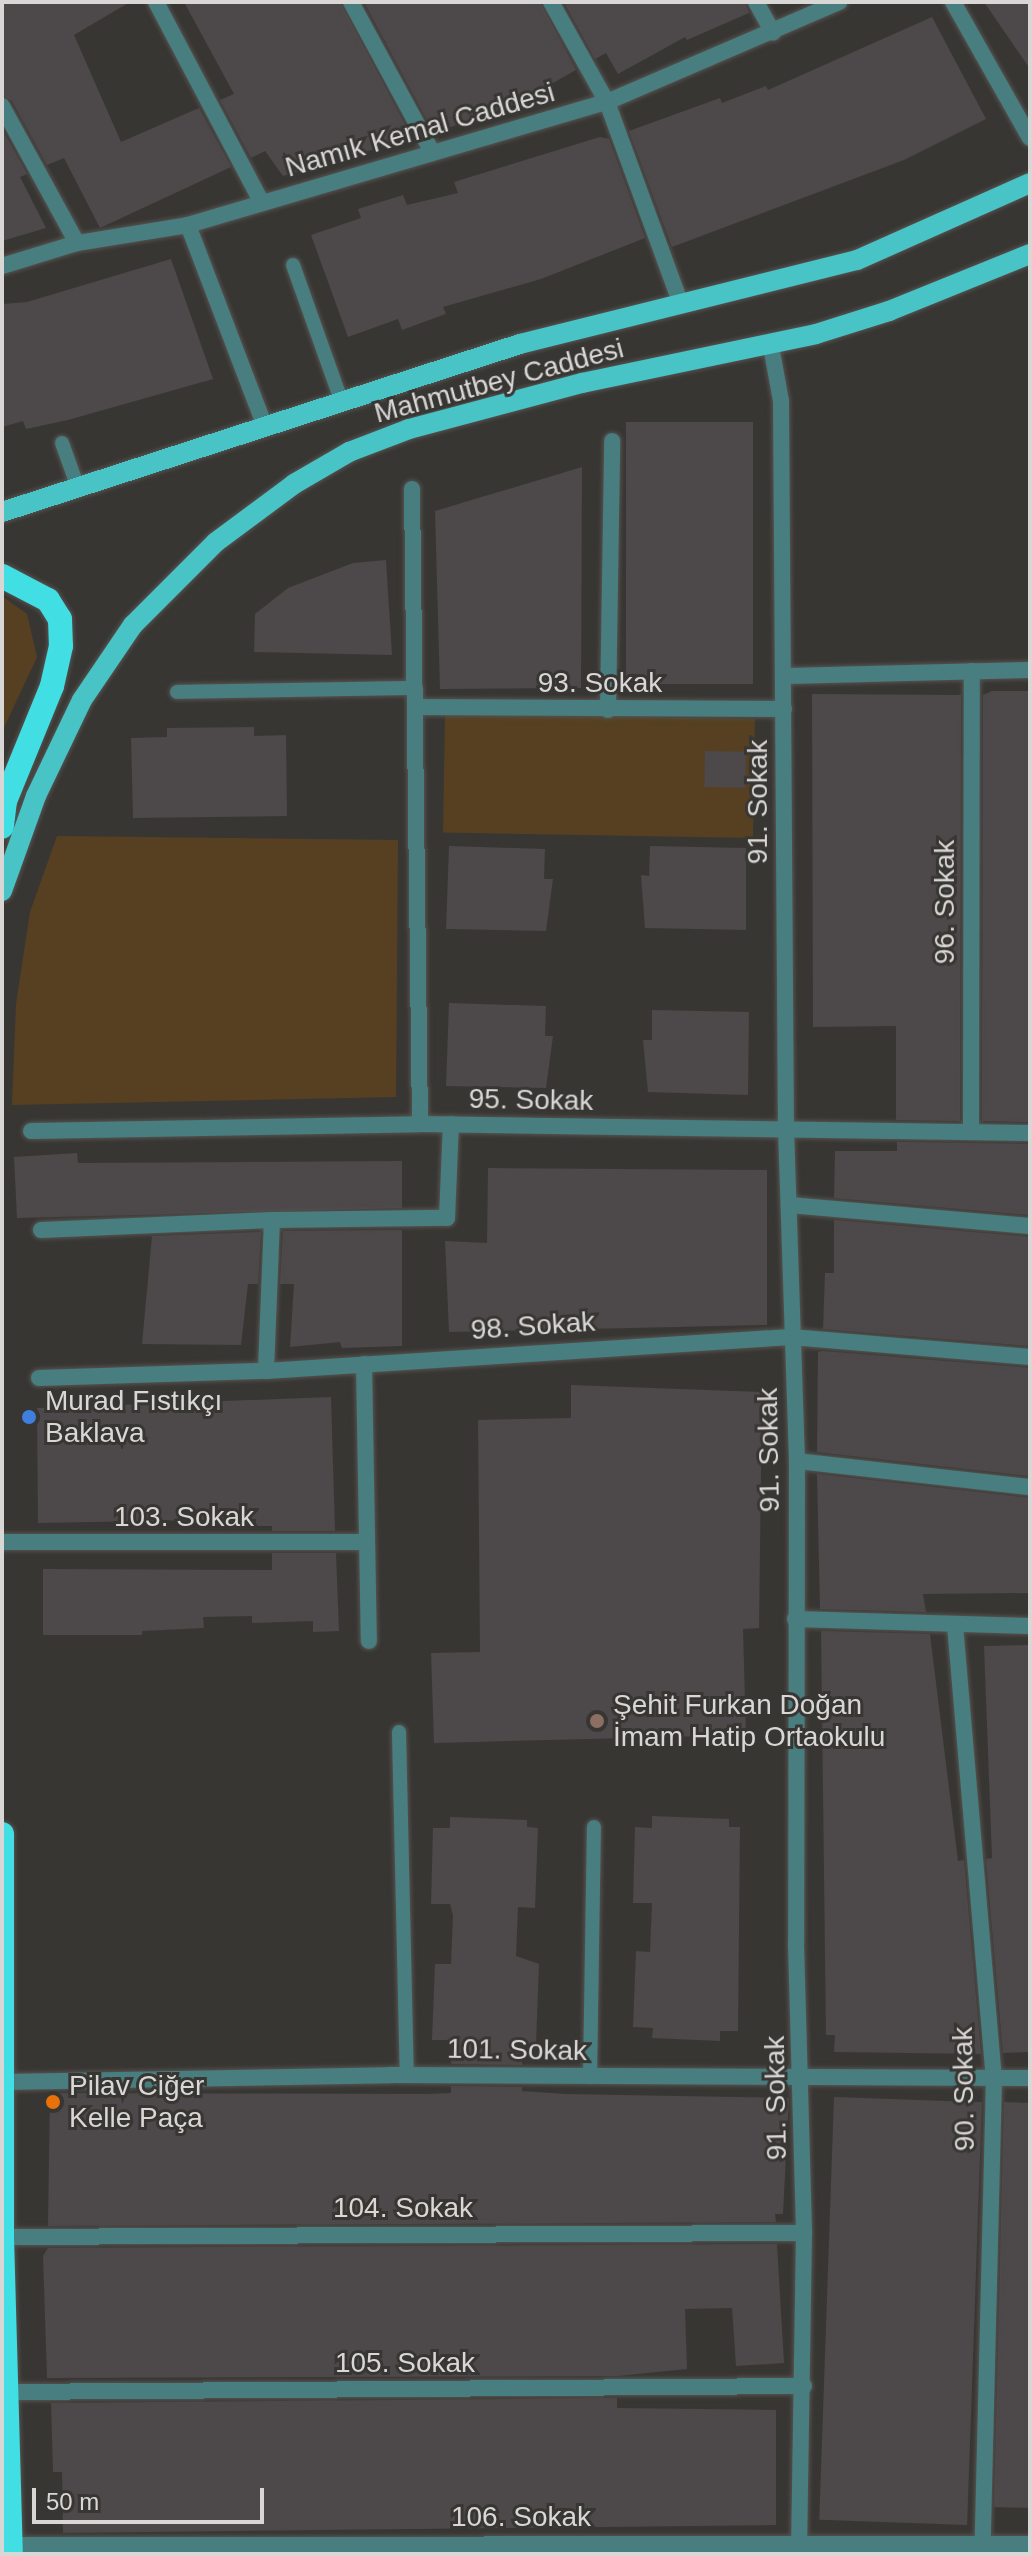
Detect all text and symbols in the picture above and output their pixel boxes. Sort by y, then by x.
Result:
street label: Namık Kemal Caddesi [281,75,559,185]
street label: Mahmutbey Caddesi [371,332,627,430]
street label: 93. Sokak [538,666,662,700]
street label: 91. Sokak [741,740,775,864]
street label: 96. Sokak [928,840,962,964]
street label: 95. Sokak [468,1082,594,1118]
street label: 98. Sokak [470,1305,596,1347]
place label: Murad Fıstıkçı Baklava [45,1384,222,1450]
street label: 91. Sokak [751,1387,787,1513]
marker: Murad Fıstıkçı Baklava [20,1408,38,1426]
street label: 103. Sokak [114,1500,254,1534]
place label: Şehit Furkan Doğan İmam Hatip Ortaokulu [613,1688,885,1754]
marker: Şehit Furkan Doğan İmam Hatip Ortaokulu [588,1712,606,1730]
street label: 90. Sokak [946,2026,982,2152]
street label: 101. Sokak [447,2032,587,2068]
street label: 91. Sokak [758,2035,794,2161]
place label: Pilav Ciğer Kelle Paça [69,2069,204,2135]
marker: Pilav Ciğer Kelle Paça [44,2093,62,2111]
street label: 104. Sokak [333,2191,473,2225]
street label: 105. Sokak [335,2346,475,2380]
scale bar [36,2472,268,2522]
text: 50 m [46,2488,99,2515]
street label: 106. Sokak [451,2500,591,2534]

